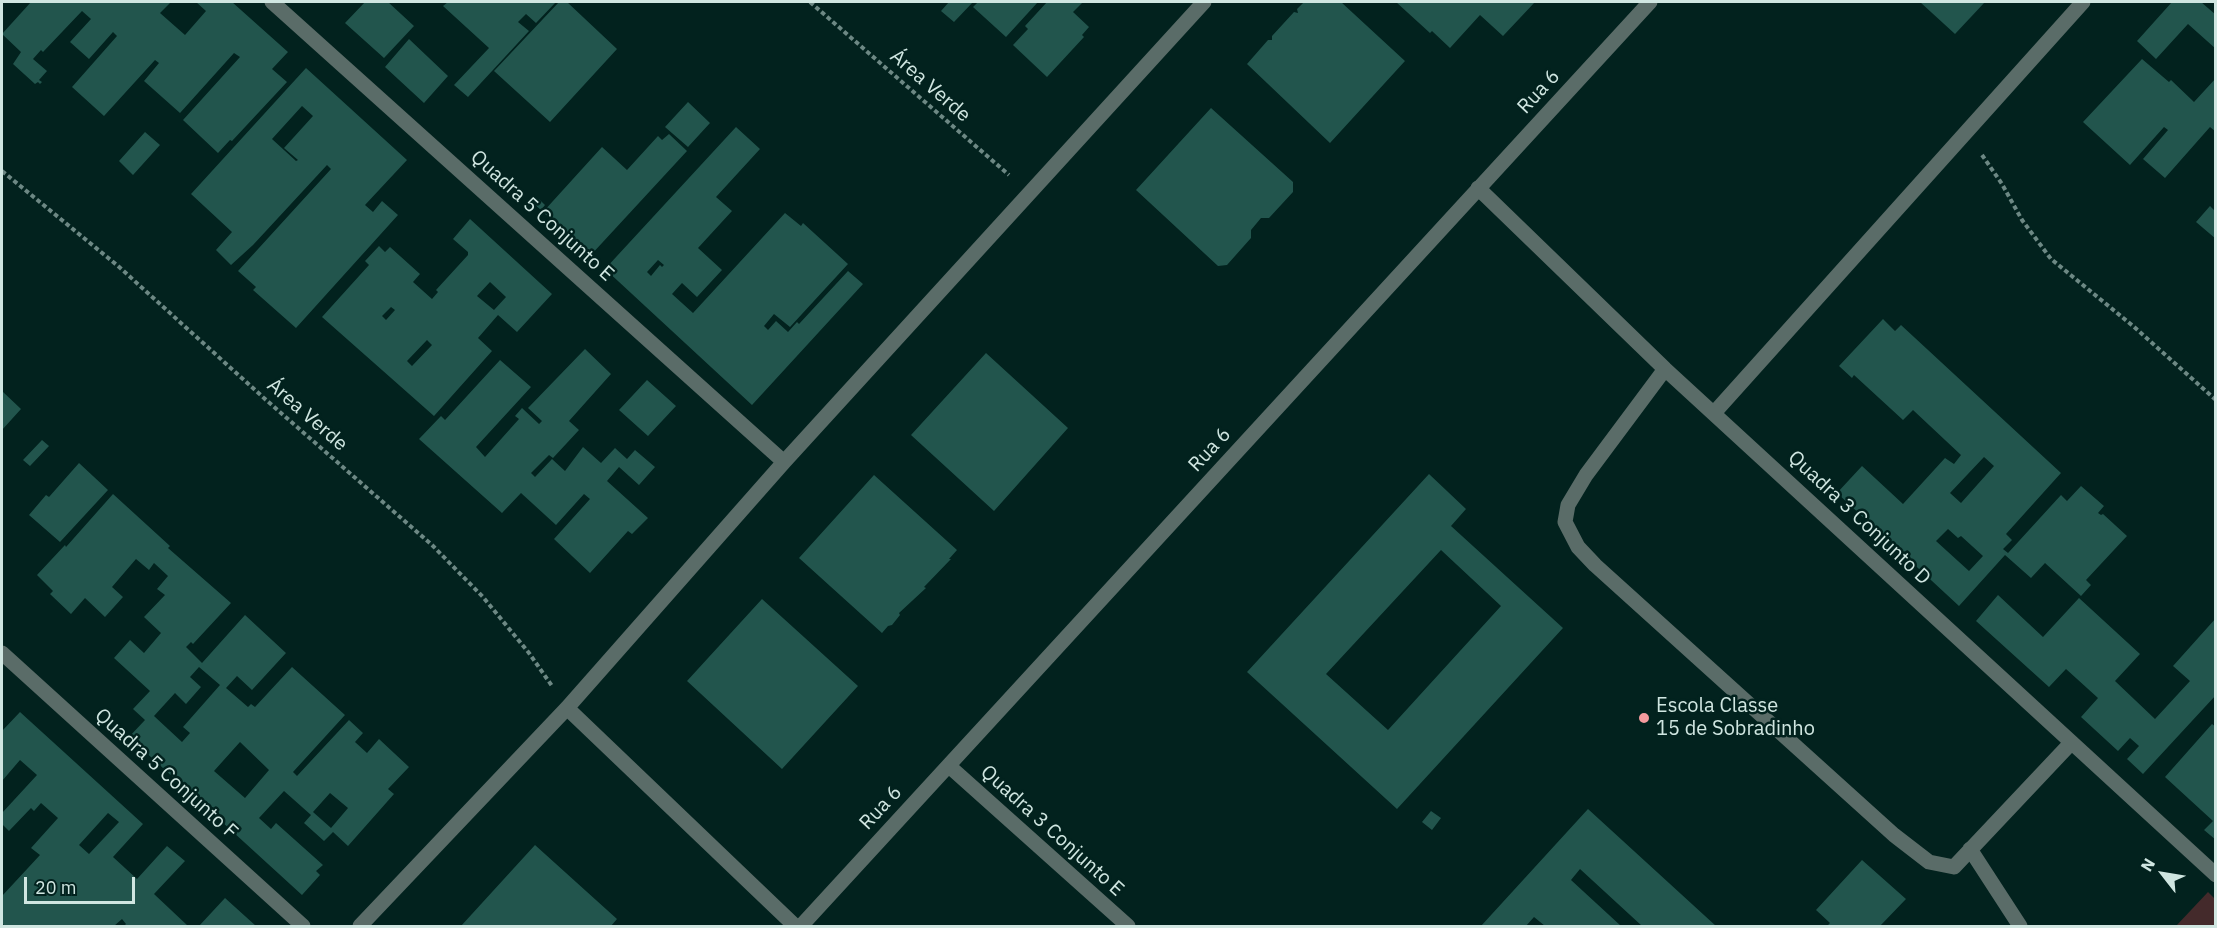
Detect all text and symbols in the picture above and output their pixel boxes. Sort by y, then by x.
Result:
street label: Área Verde [885,45,975,127]
street label: Rua 6 [1513,65,1565,119]
street label: Quadra 5 Conjunto E [465,145,619,287]
street label: Área Verde [262,374,352,456]
street label: Rua 6 [1184,423,1236,477]
street label: Quadra 3 Conjunto D [1783,446,1935,590]
place label: Escola Classe 15 de Sobradinho [1656,694,1815,741]
street label: Quadra 5 Conjunto F [90,704,242,844]
marker: Escola Classe 15 de Sobradinho [1637,711,1651,725]
street label: Quadra 3 Conjunto E [975,760,1129,902]
street label: Rua 6 [855,781,907,835]
north arrow [2133,844,2193,904]
text: N [2136,855,2159,875]
scale bar [27,865,138,903]
text: 20 m [35,876,77,899]

